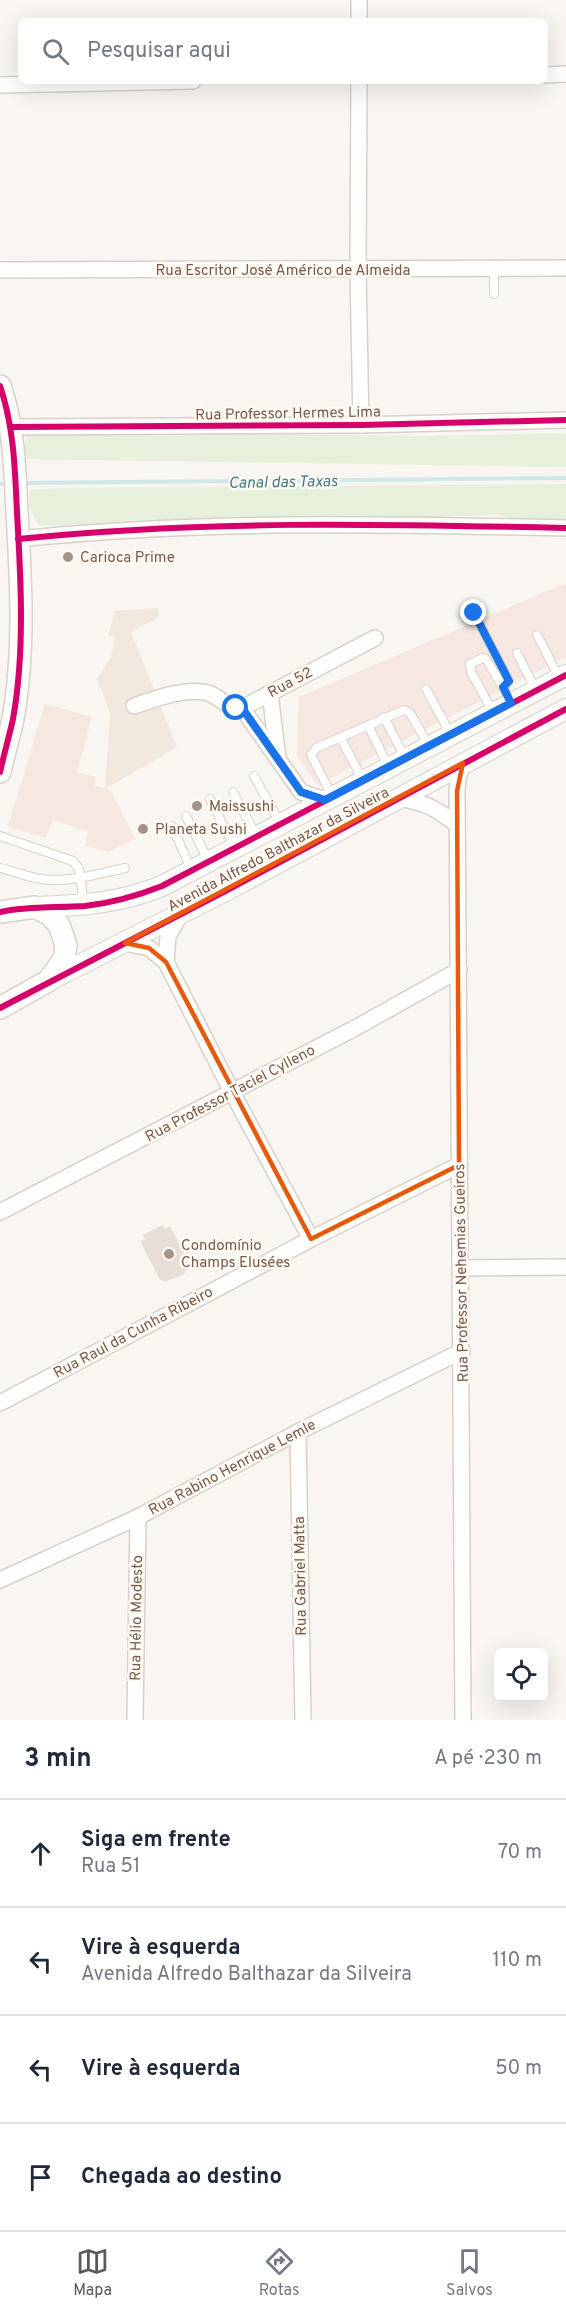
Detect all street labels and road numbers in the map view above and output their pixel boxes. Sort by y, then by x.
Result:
street label: Rua Escritor José Américo de Almeida [156,262,410,281]
street label: Rua Professor Hermes Lima [195,403,381,426]
street label: Rua 52 [265,664,316,703]
street label: Avenida Alfredo Balthazar da Silveira [165,784,393,917]
street label: Rua Professor Taciel Cylleno [142,1041,319,1147]
street label: Rua Professor Nehemias Gueiros [451,1163,474,1383]
street label: Rua Raul da Cunha Ribeiro [51,1283,217,1383]
street label: Rua Rabino Henrique Lemle [146,1416,320,1521]
street label: Rua Gabriel Matta [291,1516,312,1636]
street label: Rua Hélio Modesto [127,1555,148,1681]

